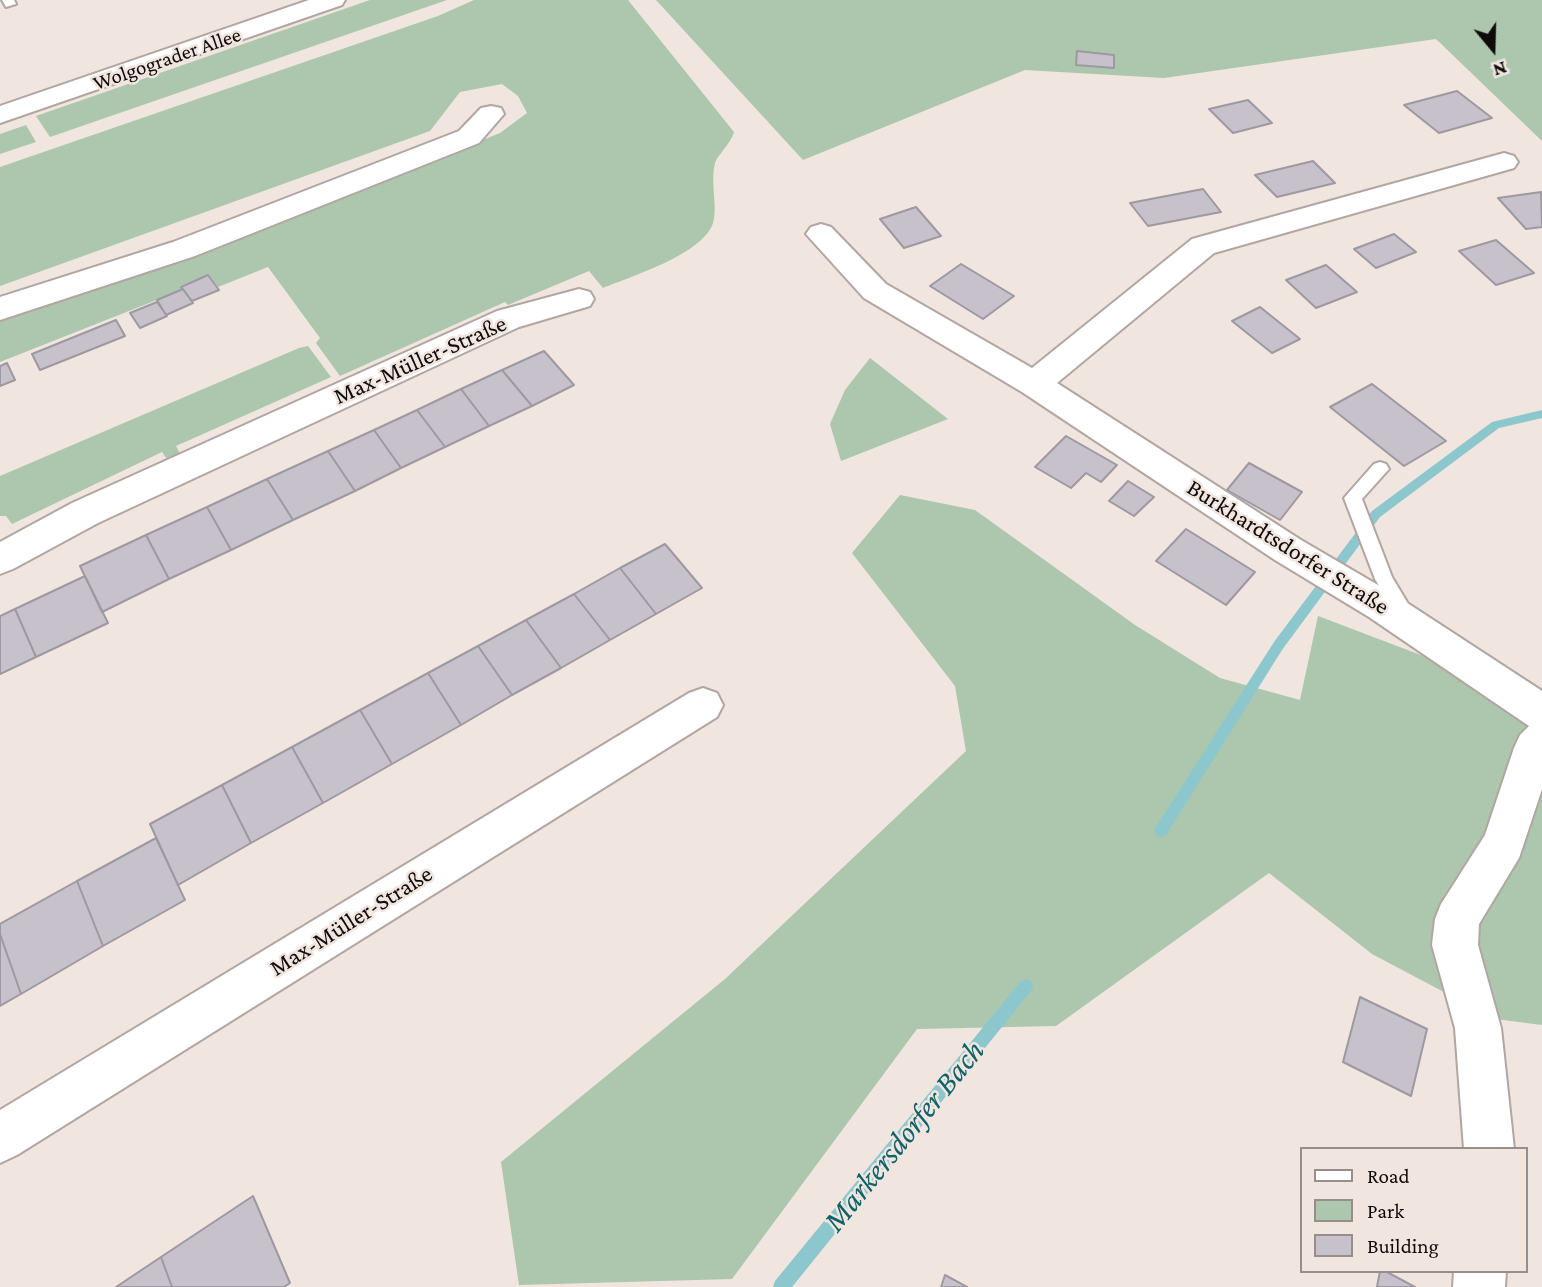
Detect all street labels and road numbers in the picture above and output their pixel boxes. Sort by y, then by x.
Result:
street label: Wolgograder Allee [90,22,244,96]
street label: Max-Müller-Straße [329,309,511,411]
street label: Burkhardtsdorfer Straße [1181,473,1395,621]
street label: Max-Müller-Straße [264,859,438,983]

